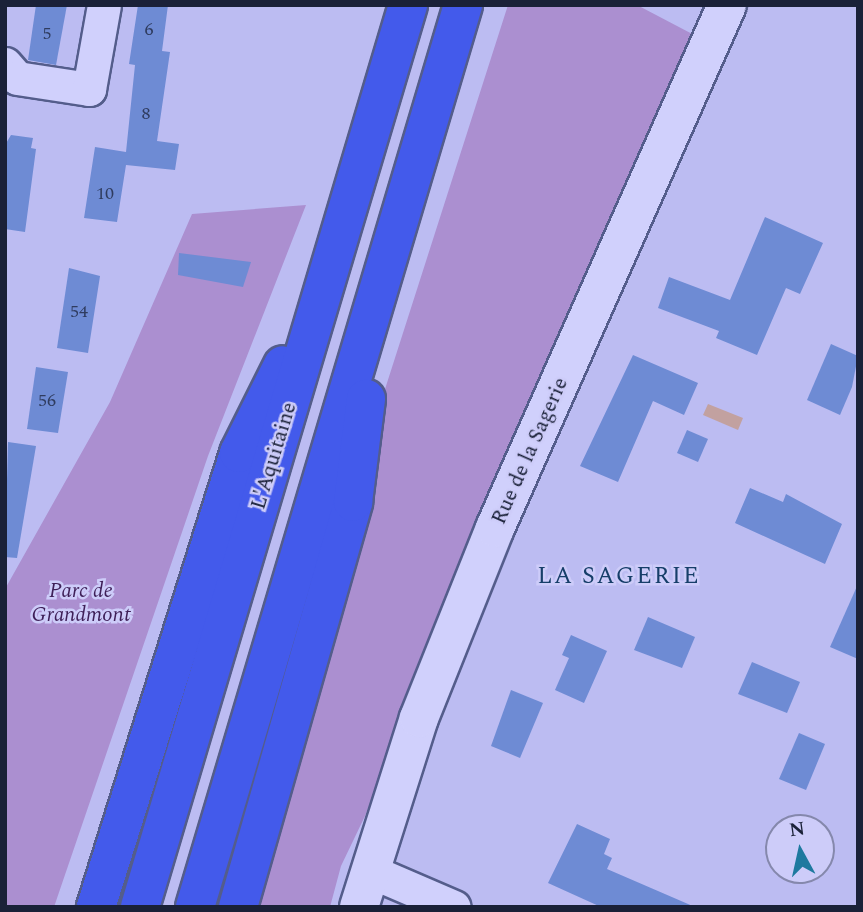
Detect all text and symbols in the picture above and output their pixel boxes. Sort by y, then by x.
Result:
house number: 6 [145,19,153,41]
house number: 5 [43,23,51,45]
house number: 8 [142,103,150,125]
house number: 10 [96,183,114,205]
house number: 54 [70,301,88,323]
street label: Rue de la Sagerie [486,374,574,528]
house number: 56 [38,390,56,412]
street label: L'Aquitaine [246,399,302,513]
district label: LA SAGERIE [539,563,699,591]
park label: Parc de Grandmont [32,578,130,628]
north arrow [765,814,835,884]
text: N [788,814,807,845]

